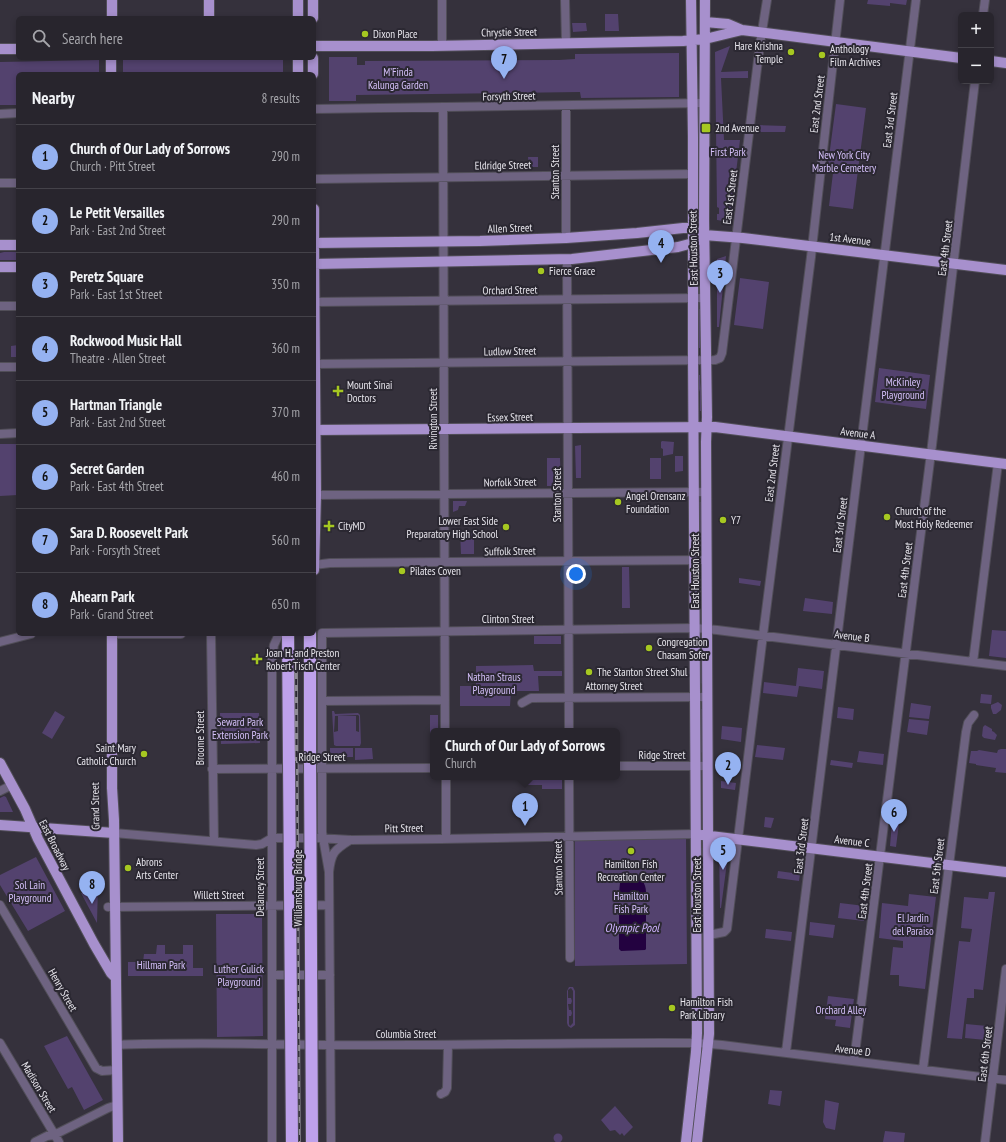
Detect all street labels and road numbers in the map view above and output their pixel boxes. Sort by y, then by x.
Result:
street label: Chrystie Street [481,25,537,39]
street label: East 2nd Street [807,74,827,134]
street label: Forsyth Street [482,89,536,103]
street label: East 3rd Street [880,91,900,149]
street label: Stanton Street [548,145,562,199]
street label: Eldridge Street [475,158,531,172]
street label: East 1st Street [720,169,740,225]
street label: East Houston Street [685,210,701,286]
street label: East 4th Street [935,219,955,277]
street label: Allen Street [487,220,533,236]
street label: 1st Avenue [829,230,872,249]
street label: Orchard Street [482,283,538,297]
street label: Ludlow Street [484,344,536,358]
street label: Rivington Street [426,388,440,450]
street label: Essex Street [487,410,533,424]
street label: Avenue A [840,424,877,442]
street label: East 2nd Street [762,443,782,503]
street label: Stanton Street [550,468,564,522]
street label: Norfolk Street [483,475,537,489]
street label: East 3rd Street [830,496,850,554]
street label: East Houston Street [688,534,702,608]
street label: East 4th Street [895,541,915,599]
street label: Suffolk Street [484,544,536,558]
street label: Clinton Street [482,612,534,626]
street label: Avenue B [834,627,870,645]
street label: Attorney Street [586,679,642,693]
street label: Broome Street [193,711,207,765]
street label: Ridge Street [639,748,685,762]
street label: Ridge Street [299,750,345,764]
street label: Grand Street [88,782,102,830]
street label: East Broadway [36,817,74,874]
street label: East 3rd Street [791,817,811,875]
street label: Pitt Street [385,821,423,835]
street label: Avenue C [834,832,870,850]
street label: East 5th Street [927,837,947,895]
street label: Stanton Street [551,841,565,895]
street label: Williamsburg Bridge [291,849,305,926]
street label: Delancey Street [253,857,267,917]
street label: East Houston Street [690,858,704,932]
street label: East 4th Street [855,862,875,920]
street label: Willett Street [194,888,244,902]
street label: Henry Street [45,966,81,1014]
street label: East 6th Street [975,1025,995,1083]
street label: Columbia Street [376,1027,436,1041]
street label: Avenue D [834,1041,872,1059]
street label: Madison Street [18,1059,60,1115]

